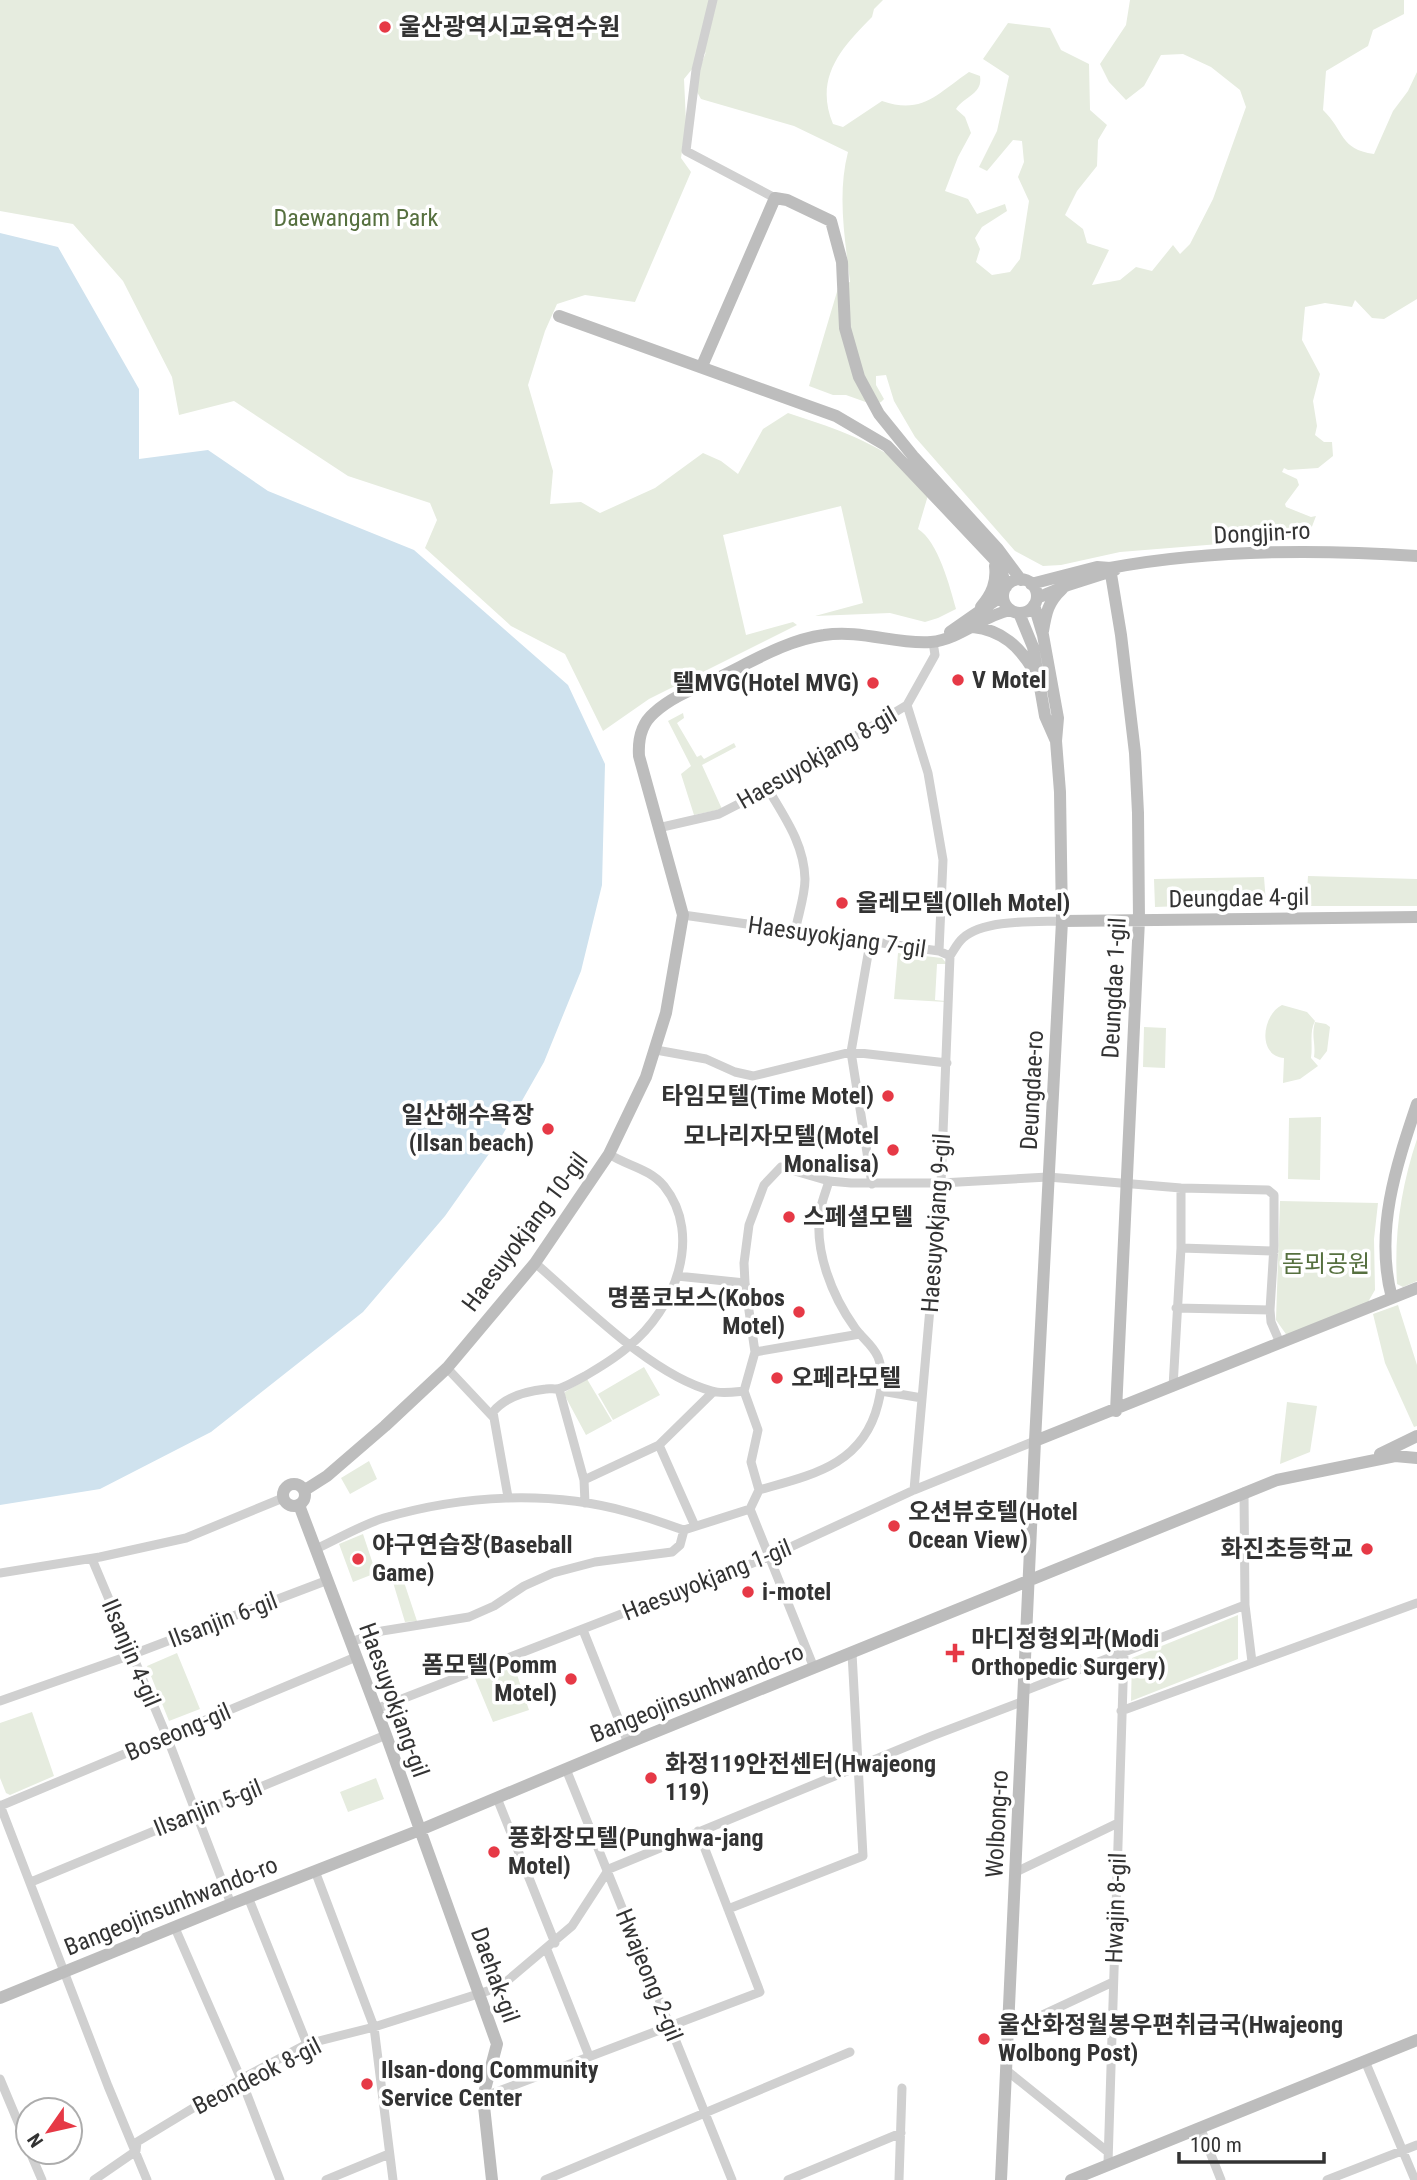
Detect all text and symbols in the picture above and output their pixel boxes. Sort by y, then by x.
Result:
place label: 울산광역시교육연수원 [399,13,620,41]
marker: 울산광역시교육연수원 [377,19,393,35]
park label: Daewangam Park [274,204,439,232]
street label: Dongjin-ro [1213,516,1311,550]
place label: V Motel [972,666,1046,694]
place label: 텔MVG(Hotel MVG) [672,669,859,697]
marker: V Motel [950,672,966,688]
marker: 텔MVG(Hotel MVG) [865,675,881,691]
street label: Haesuyokjang 8-gil [732,701,902,815]
street label: Deungdae 4-gil [1168,883,1310,913]
place label: 올레모텔(Olleh Motel) [856,889,1070,917]
marker: 올레모텔(Olleh Motel) [834,895,850,911]
street label: Haesuyokjang 7-gil [746,911,928,963]
street label: Deungdae 1-gil [1096,917,1132,1059]
street label: Deungdae-ro [1015,1029,1049,1151]
place label: 타임모텔(Time Motel) [661,1082,874,1110]
marker: 타임모텔(Time Motel) [880,1088,896,1104]
place label: 일산해수욕장 (Ilsan beach) [402,1101,534,1157]
marker: 일산해수욕장 (Ilsan beach) [540,1121,556,1137]
place label: 모나리자모텔(Motel Monalisa) [684,1122,879,1178]
street label: Haesuyokjang 9-gil [916,1133,956,1313]
marker: 모나리자모텔(Motel Monalisa) [885,1142,901,1158]
street label: Haesuyokjang 10-gil [456,1147,594,1317]
place label: 스페셜모텔 [803,1203,913,1231]
marker: 스페셜모텔 [781,1209,797,1225]
park label: 돔뫼공원 [1282,1250,1370,1278]
place label: 명품코보스(Kobos Motel) [607,1284,785,1340]
marker: 명품코보스(Kobos Motel) [791,1304,807,1320]
place label: 오페라모텔 [791,1364,901,1392]
marker: 오페라모텔 [769,1370,785,1386]
place label: 오션뷰호텔(Hotel Ocean View) [908,1498,1078,1554]
marker: 오션뷰호텔(Hotel Ocean View) [886,1518,902,1534]
place label: 야구연습장(Baseball Game) [372,1531,573,1587]
street label: Haesuyokjang 1-gil [619,1533,795,1627]
place label: 화진초등학교 [1221,1535,1353,1563]
marker: 화진초등학교 [1359,1541,1375,1557]
marker: 야구연습장(Baseball Game) [350,1551,366,1567]
place label: i-motel [762,1578,831,1606]
marker: i-motel [740,1584,756,1600]
street label: Ilsanjin 6-gil [165,1586,281,1654]
street label: Ilsanjin 4-gil [96,1595,166,1711]
street label: Haesuyokjang-gil [353,1619,435,1781]
place label: 마디정형외과(Modi Orthopedic Surgery) [971,1625,1166,1681]
street label: Bangeojinsunhwando-ro [586,1637,808,1749]
marker: 마디정형외과(Modi Orthopedic Surgery) [945,1643,965,1663]
place label: 폼모텔(Pomm Motel) [422,1651,557,1707]
marker: 폼모텔(Pomm Motel) [563,1671,579,1687]
street label: Boseong-gil [121,1697,235,1767]
place label: 화정119안전센터(Hwajeong 119) [665,1750,936,1806]
street label: Wolbong-ro [980,1769,1014,1879]
marker: 화정119안전센터(Hwajeong 119) [643,1770,659,1786]
street label: Ilsanjin 5-gil [150,1774,266,1842]
place label: 풍화장모텔(Punghwa-jang Motel) [508,1824,764,1880]
marker: 풍화장모텔(Punghwa-jang Motel) [486,1844,502,1860]
street label: Bangeojinsunhwando-ro [60,1850,282,1962]
street label: Hwajin 8-gil [1100,1852,1132,1964]
street label: Hwajeong 2-gil [610,1905,688,2045]
street label: Daehak-gil [465,1924,525,2026]
place label: 울산화정월봉우편취급국(Hwajeong Wolbong Post) [998,2011,1343,2067]
marker: 울산화정월봉우편취급국(Hwajeong Wolbong Post) [976,2031,992,2047]
street label: Beondeok 8-gil [188,2032,326,2120]
place label: Ilsan-dong Community Service Center [381,2056,599,2112]
marker: Ilsan-dong Community Service Center [359,2076,375,2092]
north arrow [14,2096,84,2166]
scale bar [1179,2120,1324,2164]
text: N [23,2129,48,2151]
text: 100 m [1190,2133,1242,2157]

